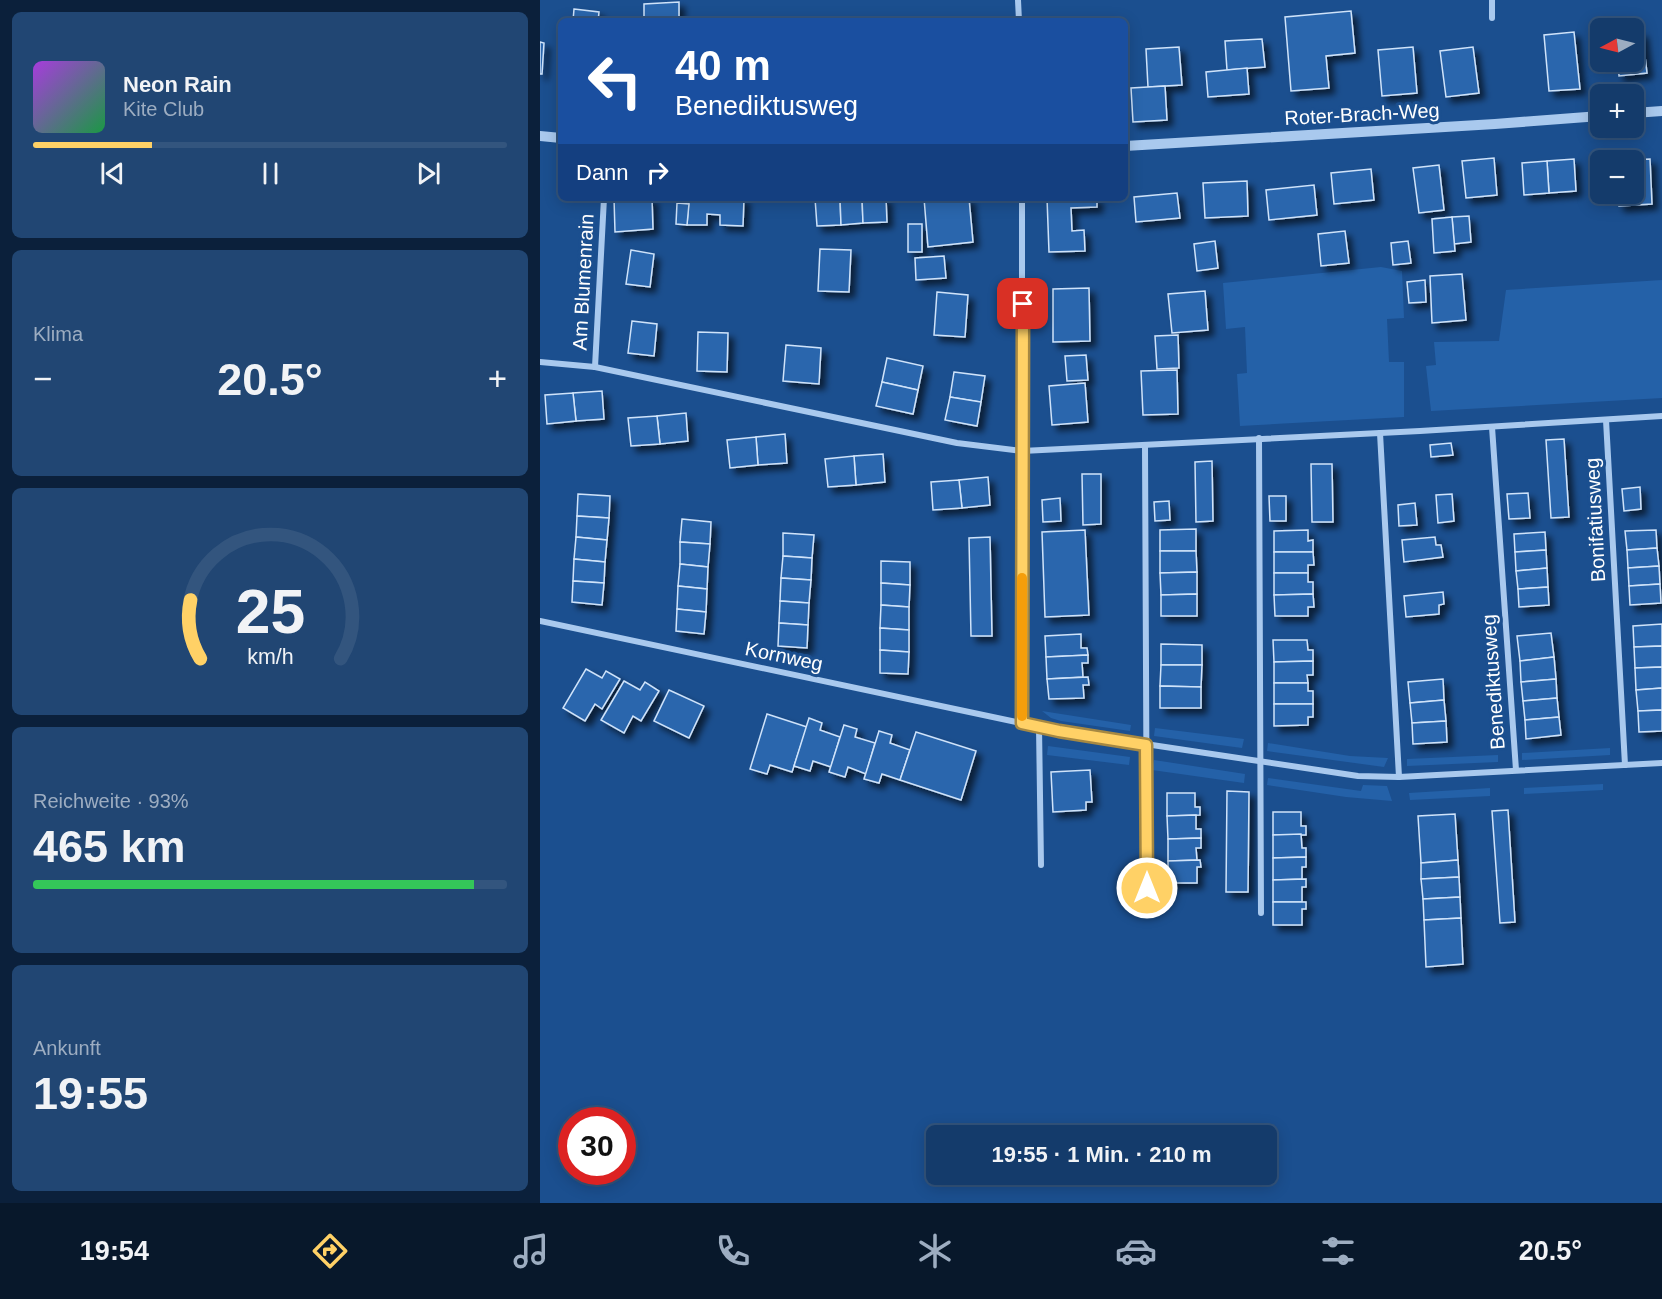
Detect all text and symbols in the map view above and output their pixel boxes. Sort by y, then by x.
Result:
north arrow [1590,18,1644,72]
map controls [1590,18,1644,204]
icon: left [576,42,654,120]
text: 40 m [675,42,771,89]
text: Neon Rain [123,72,232,97]
button: + [1590,84,1644,138]
text: Benediktusweg [675,91,858,121]
text: Kite Club [123,98,204,120]
street label: Roter-Brach-Weg [1284,99,1440,129]
button: − [1590,150,1644,204]
icon: right [641,156,674,189]
icon: previous [96,157,129,190]
icon: pause [254,157,287,190]
icon: next [412,157,445,190]
text: Dann [576,160,629,185]
street label: Am Blumenrain [568,213,598,351]
pin [997,278,1048,329]
icon: arrive [1006,287,1039,320]
text: Klima [33,323,83,345]
text: 20.5° [217,354,323,405]
text: − [33,360,52,397]
text: + [488,360,507,397]
street label: Bonifatiusweg [1581,457,1609,583]
text: 25 [235,577,305,646]
street label: Benediktusweg [1477,614,1509,750]
street label: Kornweg [743,637,825,675]
text: km/h [247,645,293,669]
text: Reichweite · 93% [33,790,189,812]
text: 465 km [33,821,186,872]
position arrow [1115,856,1179,920]
text: Ankunft [33,1037,101,1059]
text: 19:55 [33,1068,148,1119]
speed limit sign: 30 [558,1107,636,1185]
text: 19:55 · 1 Min. · 210 m [991,1142,1212,1167]
icon: directions [309,1230,351,1272]
icon: music [510,1230,552,1272]
icon: phone [712,1230,754,1272]
icon: climate [914,1230,956,1272]
icon: car [1115,1230,1157,1272]
icon: filters [1317,1230,1359,1272]
text: 19:54 [80,1236,149,1266]
text: 20.5° [1519,1236,1582,1266]

